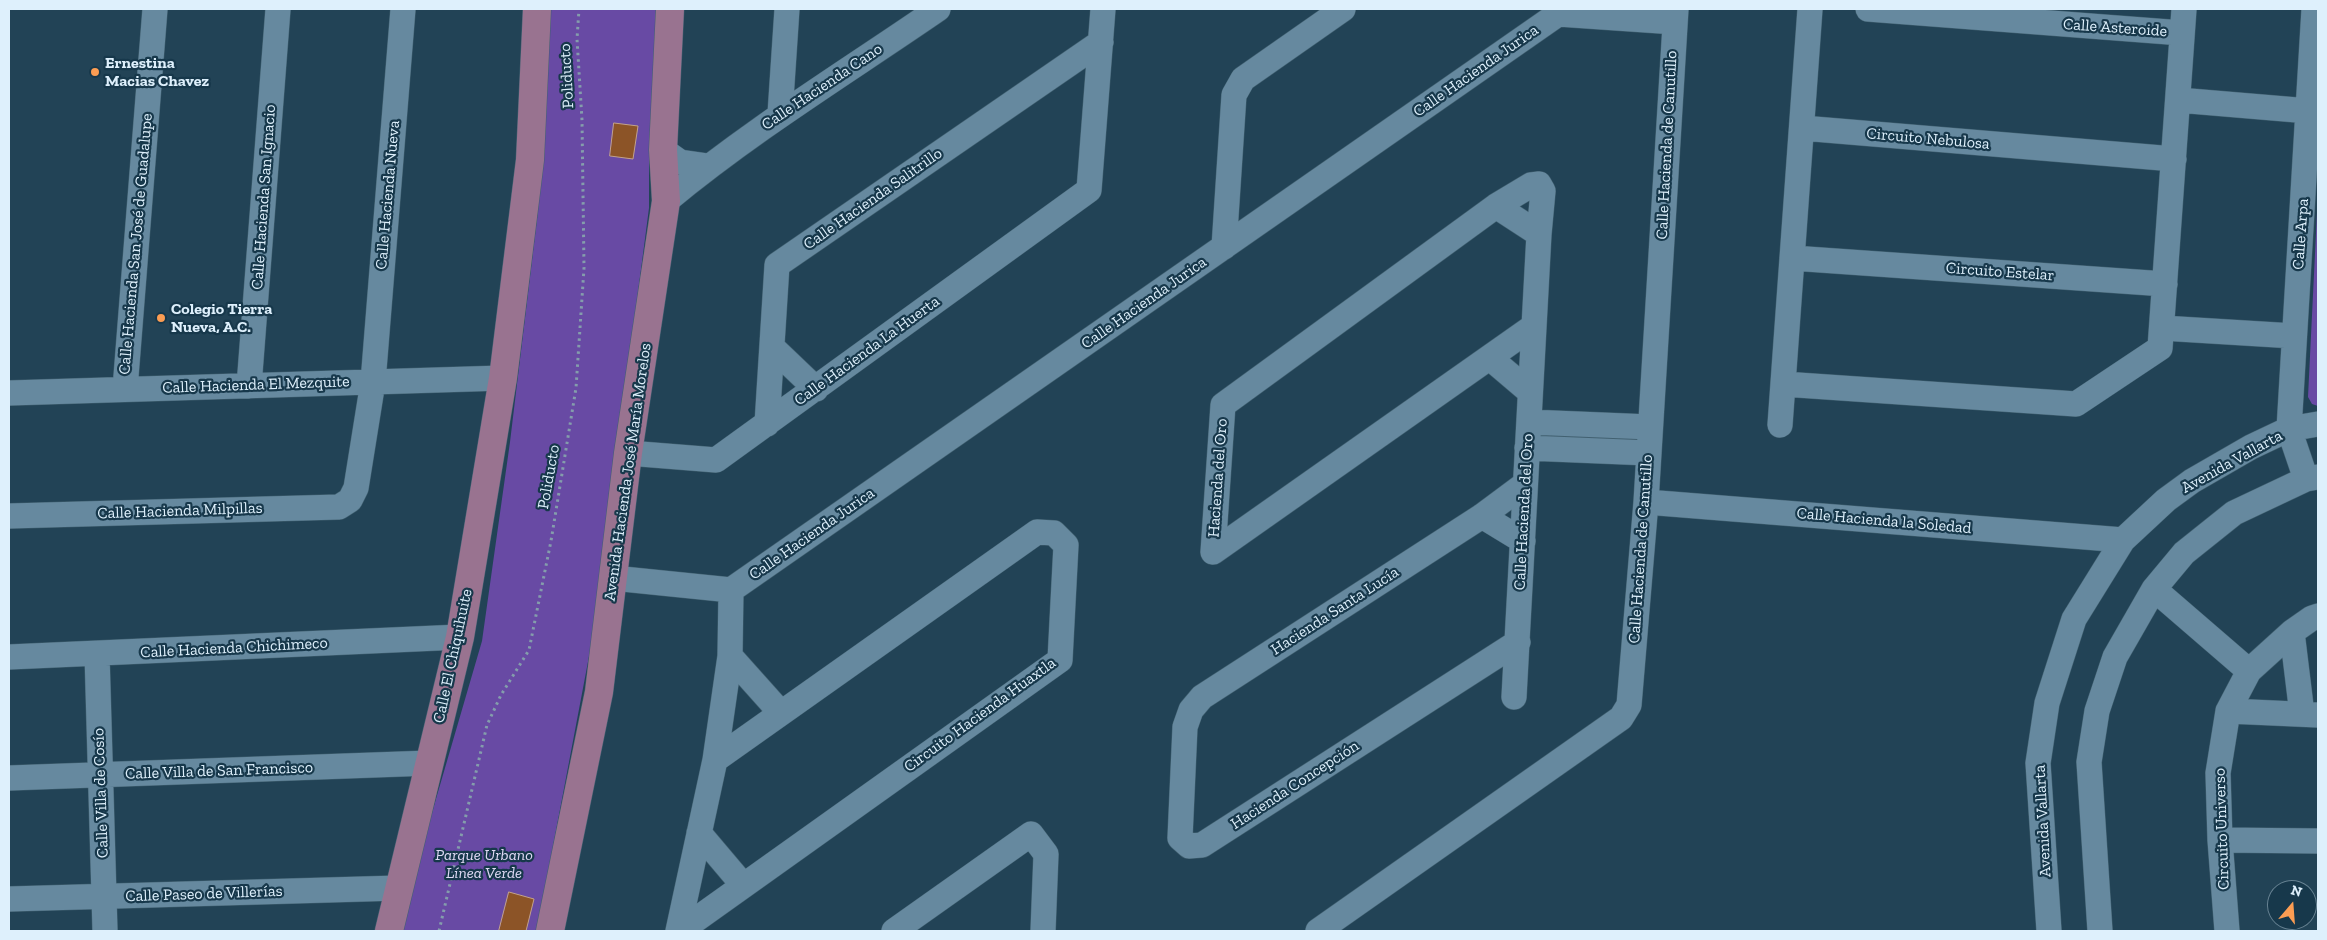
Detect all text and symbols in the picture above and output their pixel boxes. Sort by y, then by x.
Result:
street label: Calle Asteroide [2062,15,2168,41]
street label: Calle Hacienda Jurica [1410,21,1542,121]
street label: Calle Hacienda Cano [758,39,886,135]
street label: Poliducto [556,43,578,109]
street label: Calle Hacienda de Canutillo [1652,50,1682,240]
place label: Ernestina Macias Chavez [105,53,209,91]
marker: Ernestina Macias Chavez [89,66,101,78]
street label: Calle Hacienda San Ignacio [248,104,280,290]
street label: Calle Hacienda San José de Guadalupe [115,113,157,375]
street label: Calle Hacienda Nueva [372,120,404,270]
street label: Circuito Nebulosa [1865,124,1991,154]
street label: Calle Hacienda Salitrillo [800,144,946,254]
street label: Calle Arpa [2289,198,2313,270]
street label: Calle Hacienda Jurica [1078,253,1210,353]
street label: Circuito Estelar [1945,259,2055,285]
street label: Calle Hacienda La Huerta [791,292,943,410]
place label: Colegio Tierra Nueva, A.C. [171,299,272,337]
marker: Colegio Tierra Nueva, A.C. [155,312,167,324]
street label: Avenida Hacienda José María Morelos [600,342,656,602]
street label: Calle Hacienda El Mezquite [162,372,350,398]
street label: Hacienda del Oro [1204,418,1232,538]
street label: Avenida Vallarta [2178,426,2286,498]
street label: Calle Hacienda del Oro [1510,433,1538,591]
street label: Poliducto [534,443,564,511]
street label: Calle Hacienda de Canutillo [1625,454,1657,644]
street label: Calle Hacienda Jurica [746,484,878,584]
street label: Calle Hacienda Milpillas [97,499,263,523]
street label: Calle Hacienda la Soledad [1796,504,1972,538]
street label: Hacienda Santa Lucía [1268,563,1402,659]
street label: Calle El Chiquihuite [429,587,477,725]
street label: Calle Hacienda Chichimeco [140,634,328,662]
street label: Circuito Hacienda Huaxtla [900,653,1060,777]
street label: Calle Villa de Cosío [89,728,113,858]
street label: Hacienda Concepción [1227,736,1363,834]
street label: Calle Villa de San Francisco [125,758,313,784]
street label: Avenida Vallarta [2030,764,2056,878]
street label: Circuito Universo [2210,768,2234,890]
park label: Parque Urbano Línea Verde [435,845,533,883]
north arrow [2267,880,2317,930]
text: N [2289,881,2304,901]
street label: Calle Paseo de Villerías [125,882,283,906]

